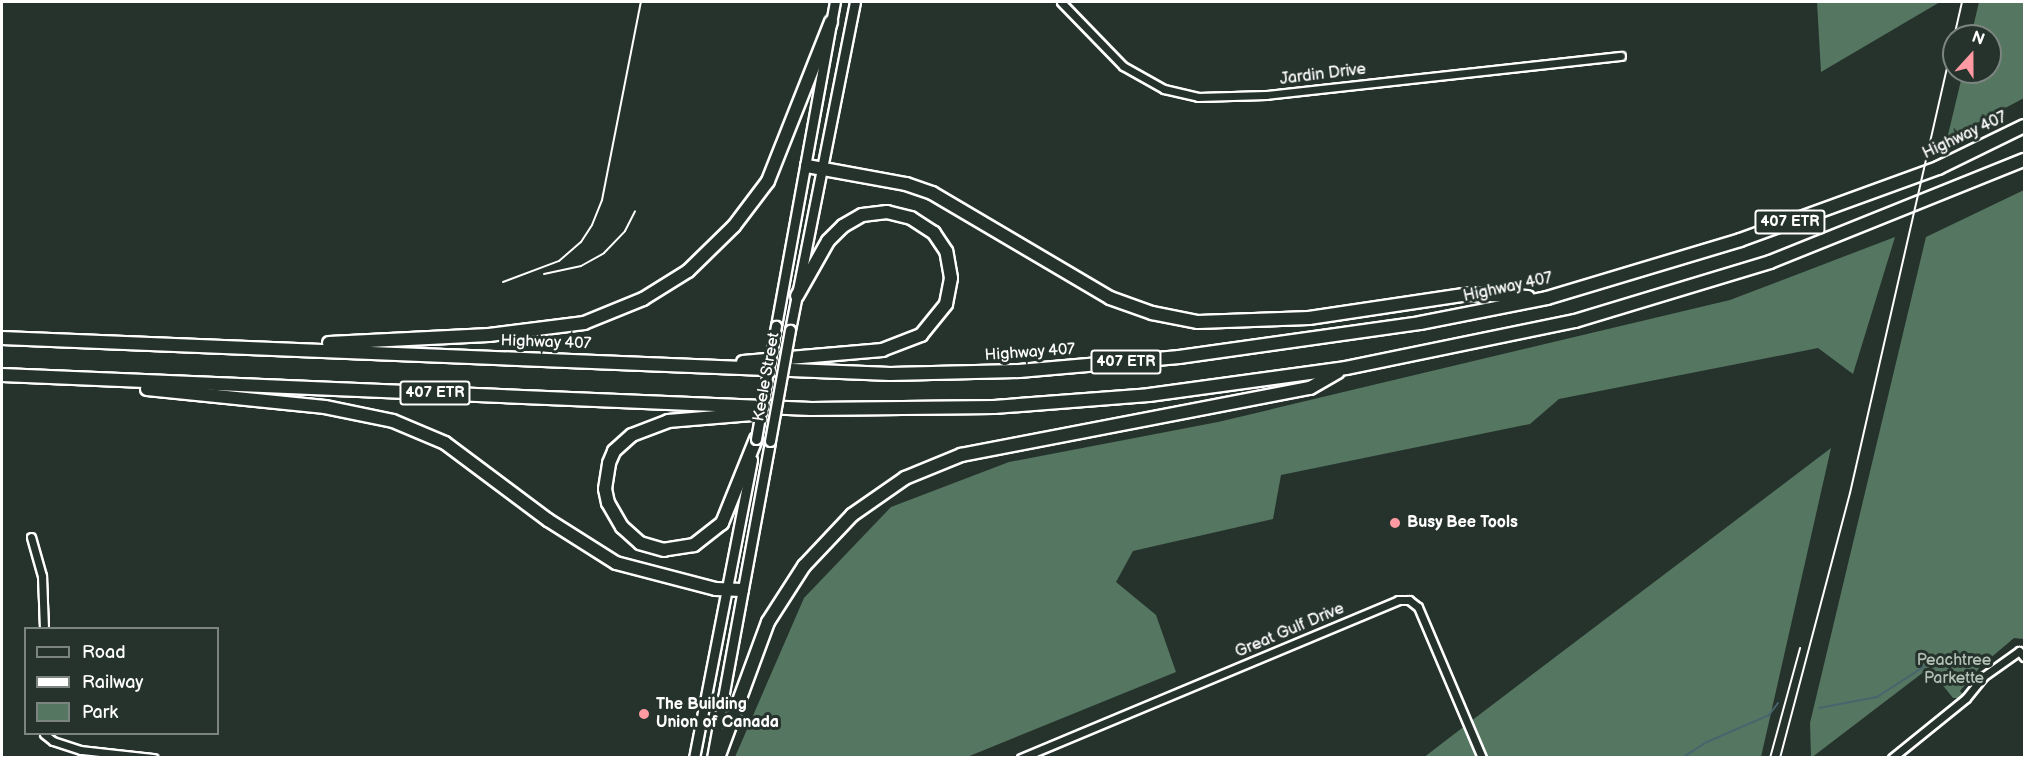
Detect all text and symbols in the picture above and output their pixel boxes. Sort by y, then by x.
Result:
north arrow [1942,24,2002,84]
text: N [1969,28,1987,50]
street label: Jardin Drive [1279,60,1367,90]
street label: Highway 407 [1919,108,2011,164]
road number: 407 ETR [1754,210,1826,234]
street label: Highway 407 [1461,269,1555,307]
street label: Keele Street [750,331,784,423]
street label: Highway 407 [500,332,592,354]
street label: Highway 407 [984,340,1076,366]
road number: 407 ETR [1090,350,1162,374]
road number: 407 ETR [399,381,471,405]
place label: Busy Bee Tools [1407,513,1518,533]
marker: Busy Bee Tools [1388,516,1402,530]
street label: Great Gulf Drive [1233,599,1347,663]
legend [24,627,219,735]
text: Road [82,642,126,663]
park label: Peachtree Parkette [1917,651,1991,689]
text: Railway [82,672,144,693]
place label: The Building Union of Canada [656,695,779,733]
text: Park [82,702,118,723]
marker: The Building Union of Canada [637,707,651,721]

